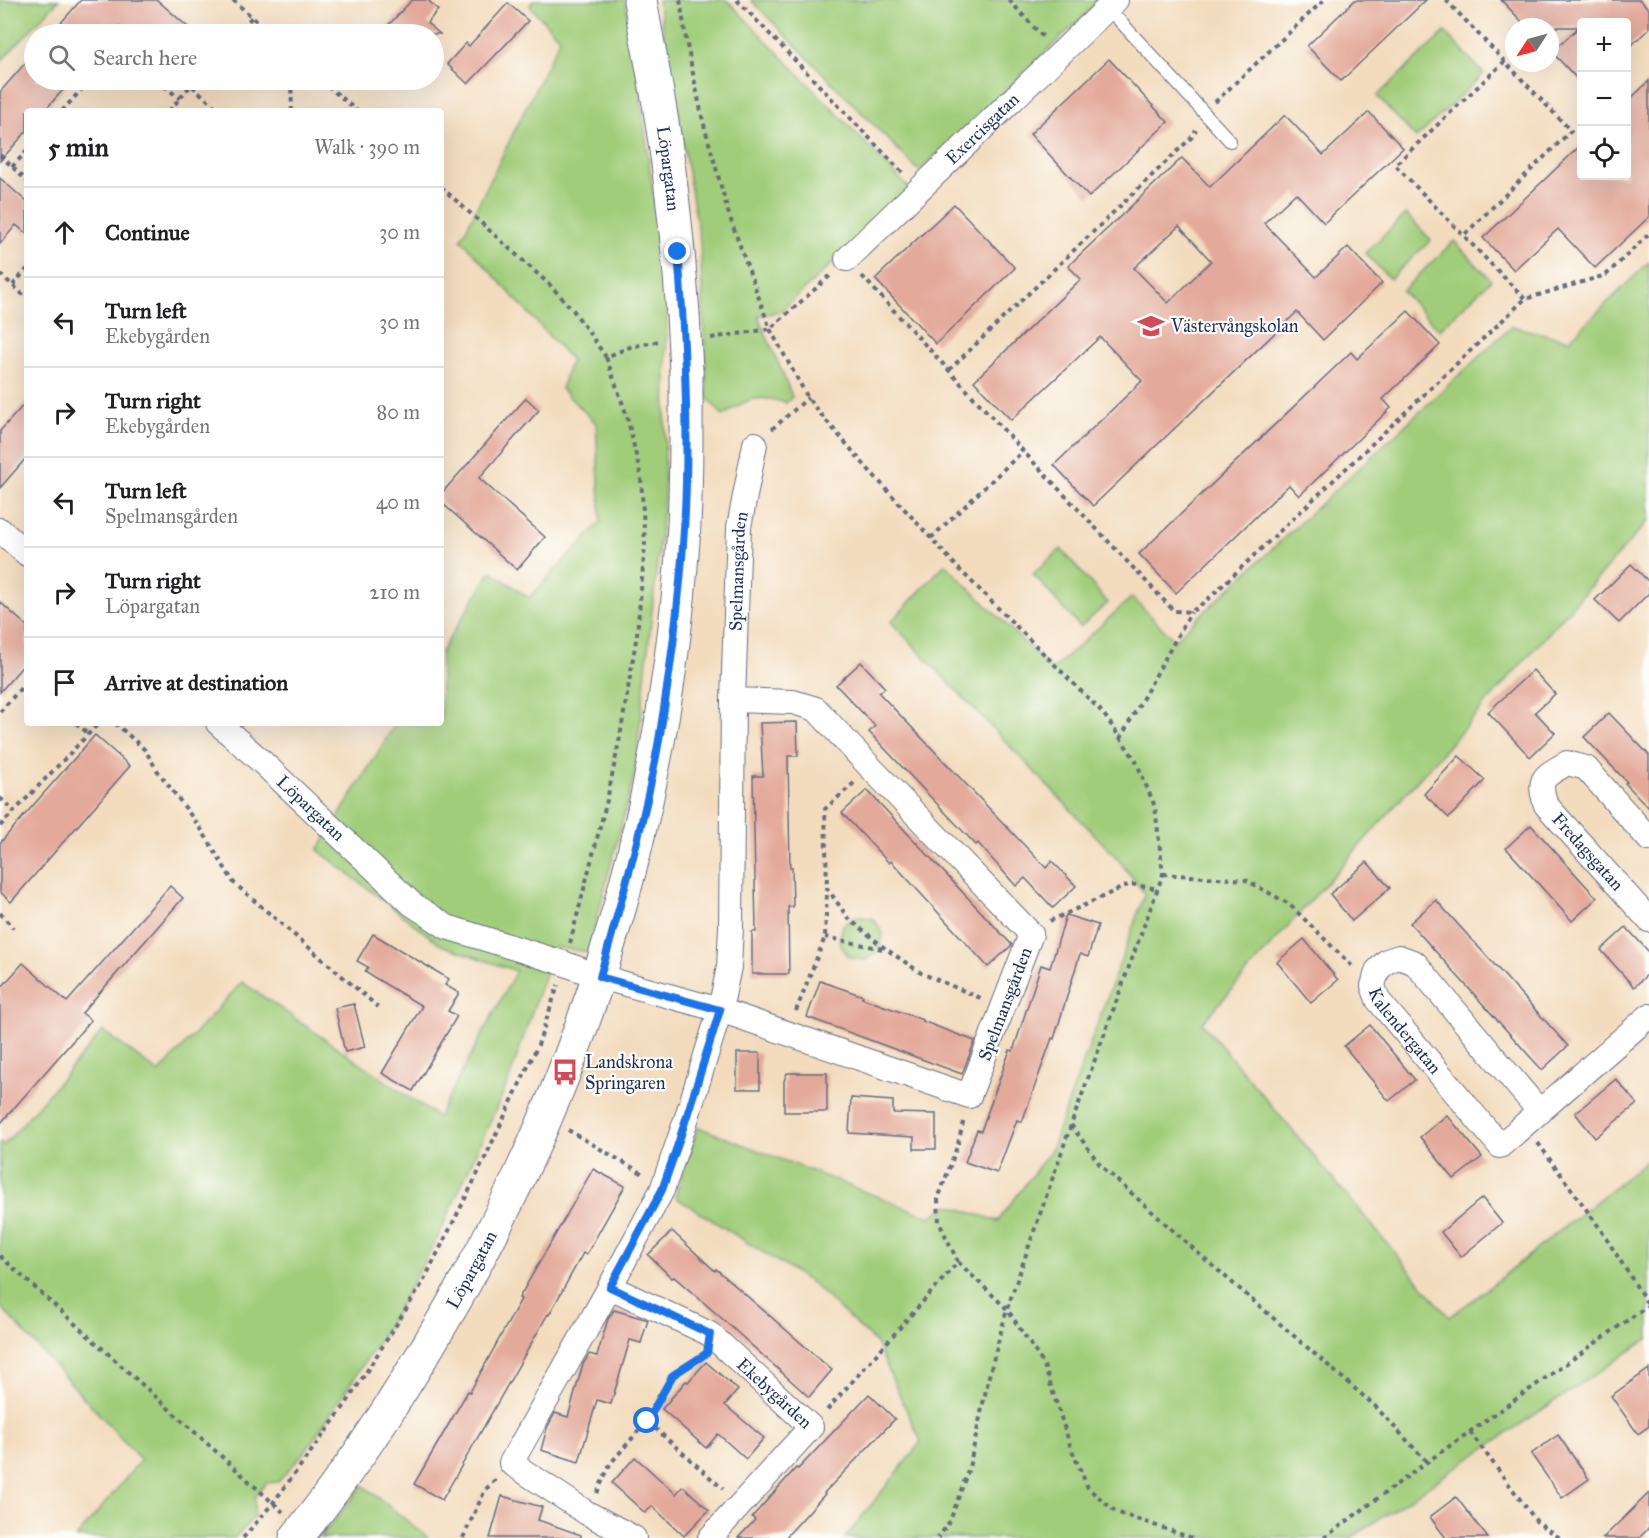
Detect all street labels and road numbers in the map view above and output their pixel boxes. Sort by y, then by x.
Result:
street label: Exercisgatan [941,88,1024,169]
street label: Löpargatan [652,125,685,213]
street label: Spelmansgården [724,509,753,632]
street label: Löpargatan [272,771,350,846]
street label: Fredagsgatan [1547,808,1629,895]
street label: Spelmansgården [973,944,1038,1064]
street label: Kalendergatan [1363,985,1446,1079]
street label: Löpargatan [441,1227,502,1313]
street label: Ekebygården [732,1353,817,1434]

